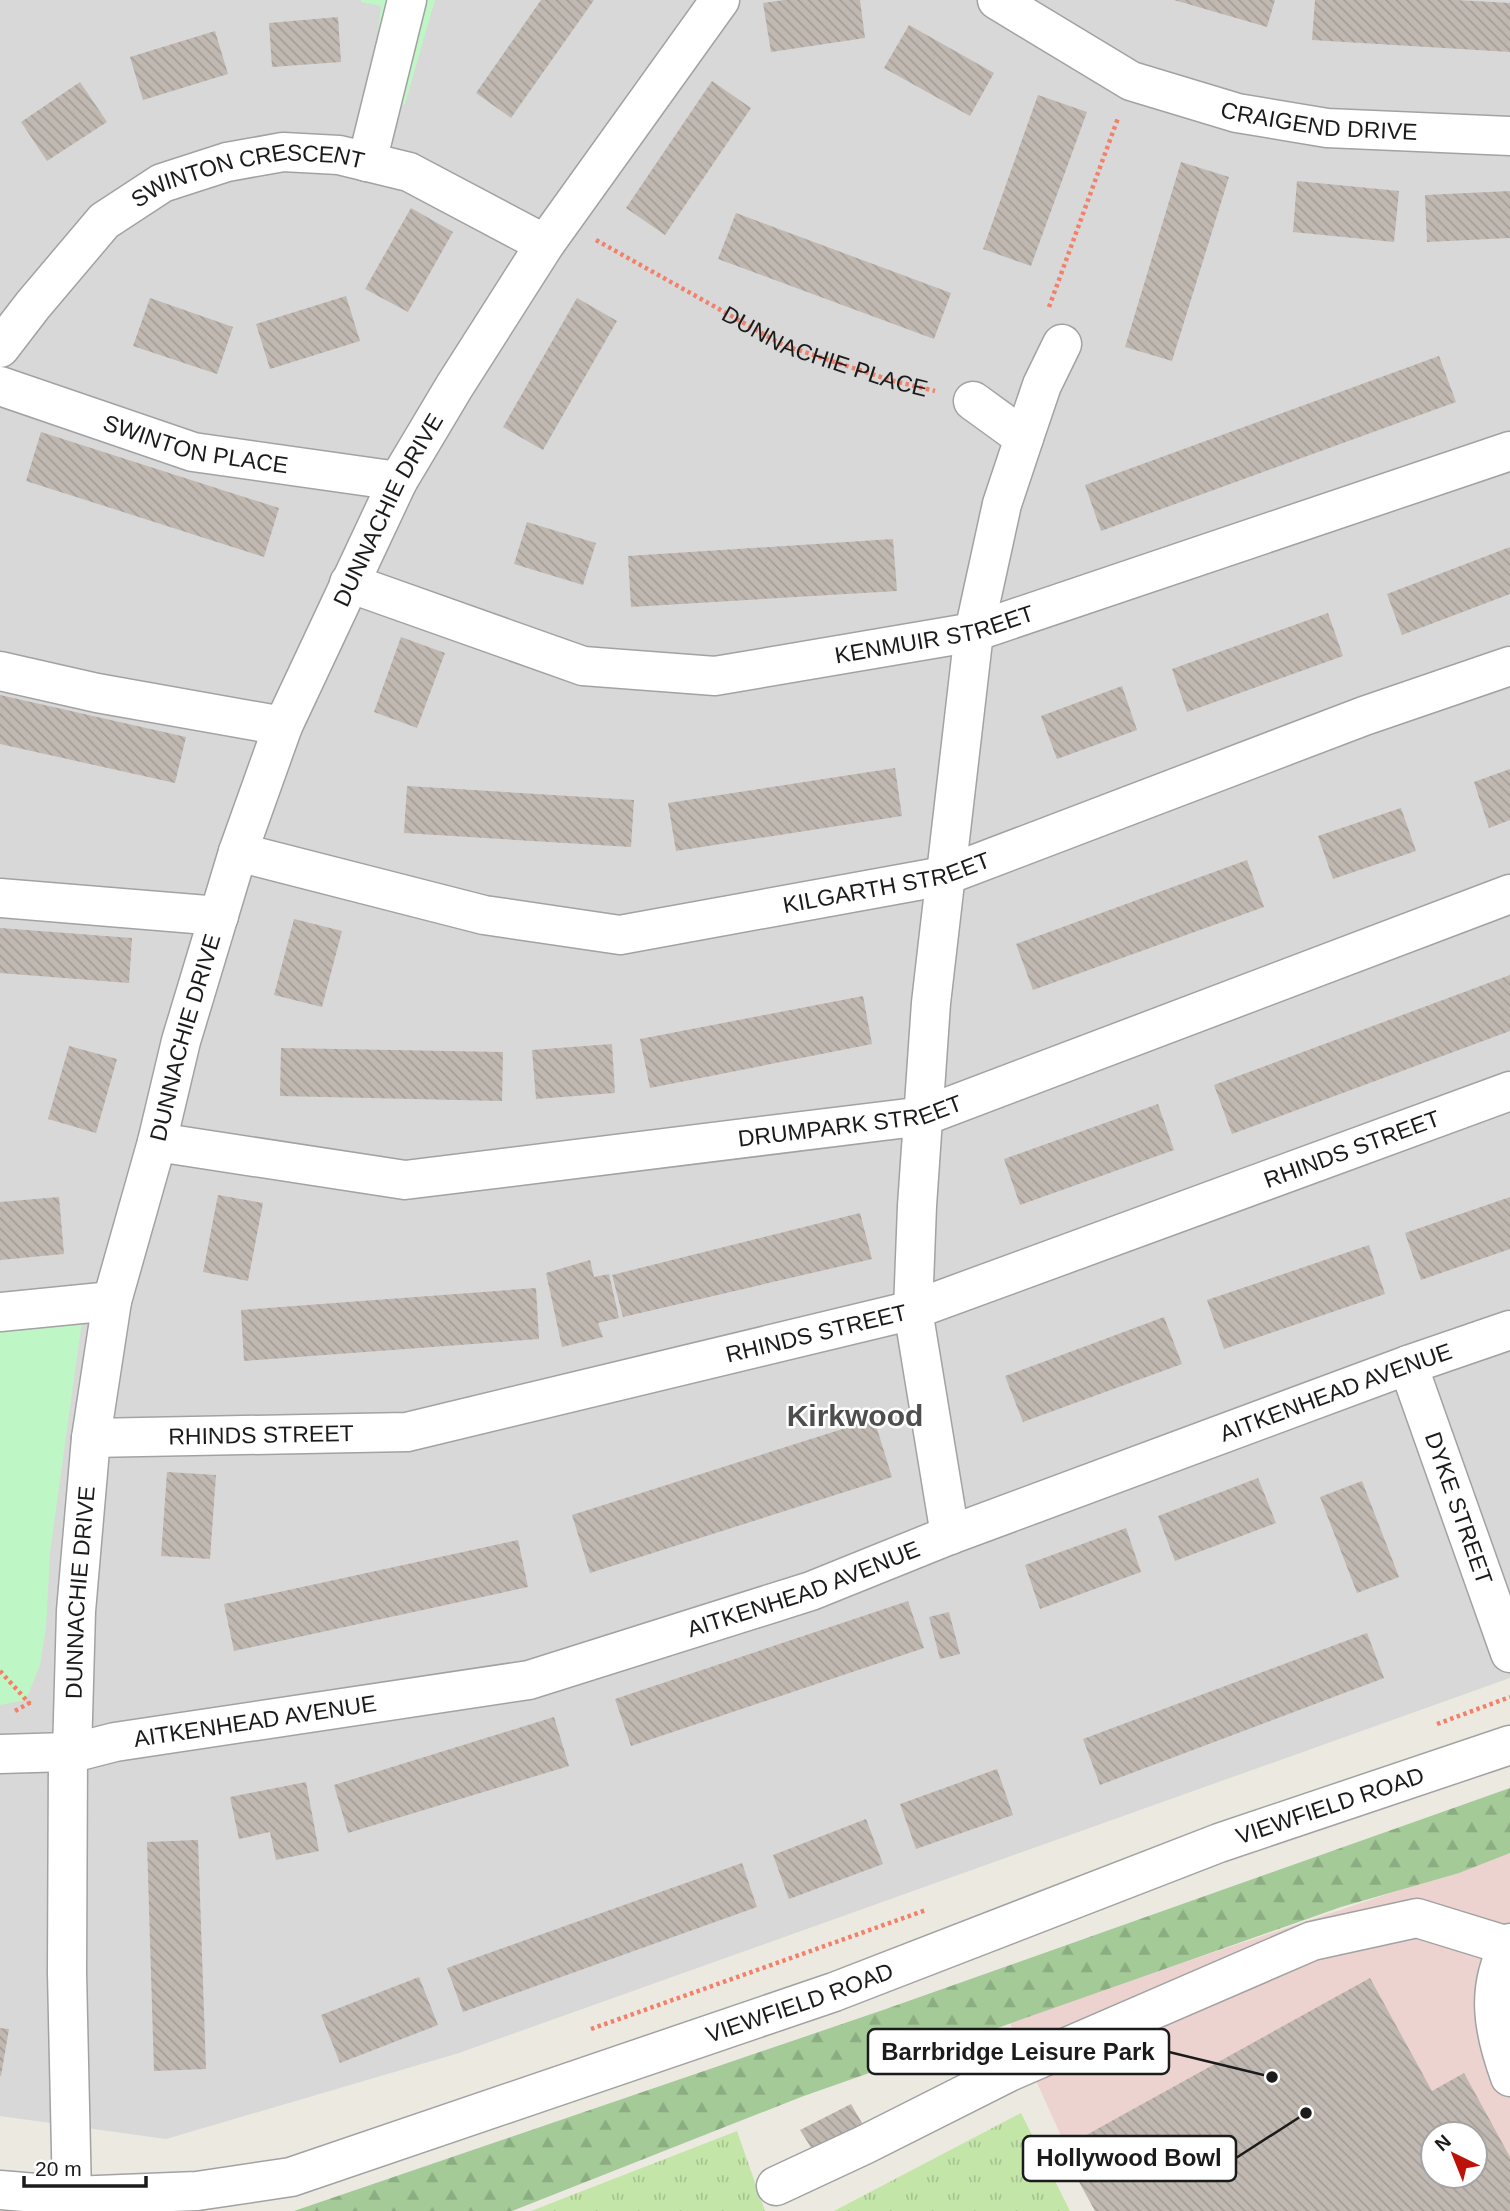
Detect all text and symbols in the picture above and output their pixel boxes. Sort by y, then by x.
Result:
street label: CRAIGEND DRIVE [1218,96,1418,145]
street label: SWINTON CRESCENT [126,139,367,213]
street label: DUNNACHIE PLACE [718,300,930,402]
street label: SWINTON PLACE [100,409,290,478]
street label: DUNNACHIE DRIVE [328,409,448,611]
street label: KENMUIR STREET [833,600,1037,668]
street label: KILGARTH STREET [781,847,994,918]
street label: DUNNACHIE DRIVE [145,931,226,1144]
street label: DRUMPARK STREET [736,1090,966,1152]
street label: RHINDS STREET [1260,1105,1443,1193]
street label: RHINDS STREET [723,1299,909,1368]
street label: AITKENHEAD AVENUE [1216,1338,1455,1447]
district label: Kirkwood [787,1399,923,1432]
street label: RHINDS STREET [168,1420,354,1450]
street label: DYKE STREET [1420,1429,1498,1588]
street label: DUNNACHIE DRIVE [61,1485,100,1699]
street label: AITKENHEAD AVENUE [684,1536,923,1642]
street label: AITKENHEAD AVENUE [132,1690,378,1752]
street label: VIEWFIELD ROAD [1233,1762,1427,1849]
street label: VIEWFIELD ROAD [703,1957,897,2048]
callout: Barrbridge Leisure Park [868,2029,1169,2074]
text: Barrbridge Leisure Park [881,2038,1155,2065]
north arrow [1419,2120,1489,2190]
text: N [1431,2131,1455,2155]
callout: Hollywood Bowl [1023,2136,1236,2181]
scale bar [24,2144,147,2188]
text: Hollywood Bowl [1036,2144,1222,2171]
text: 20 m [35,2157,82,2180]

